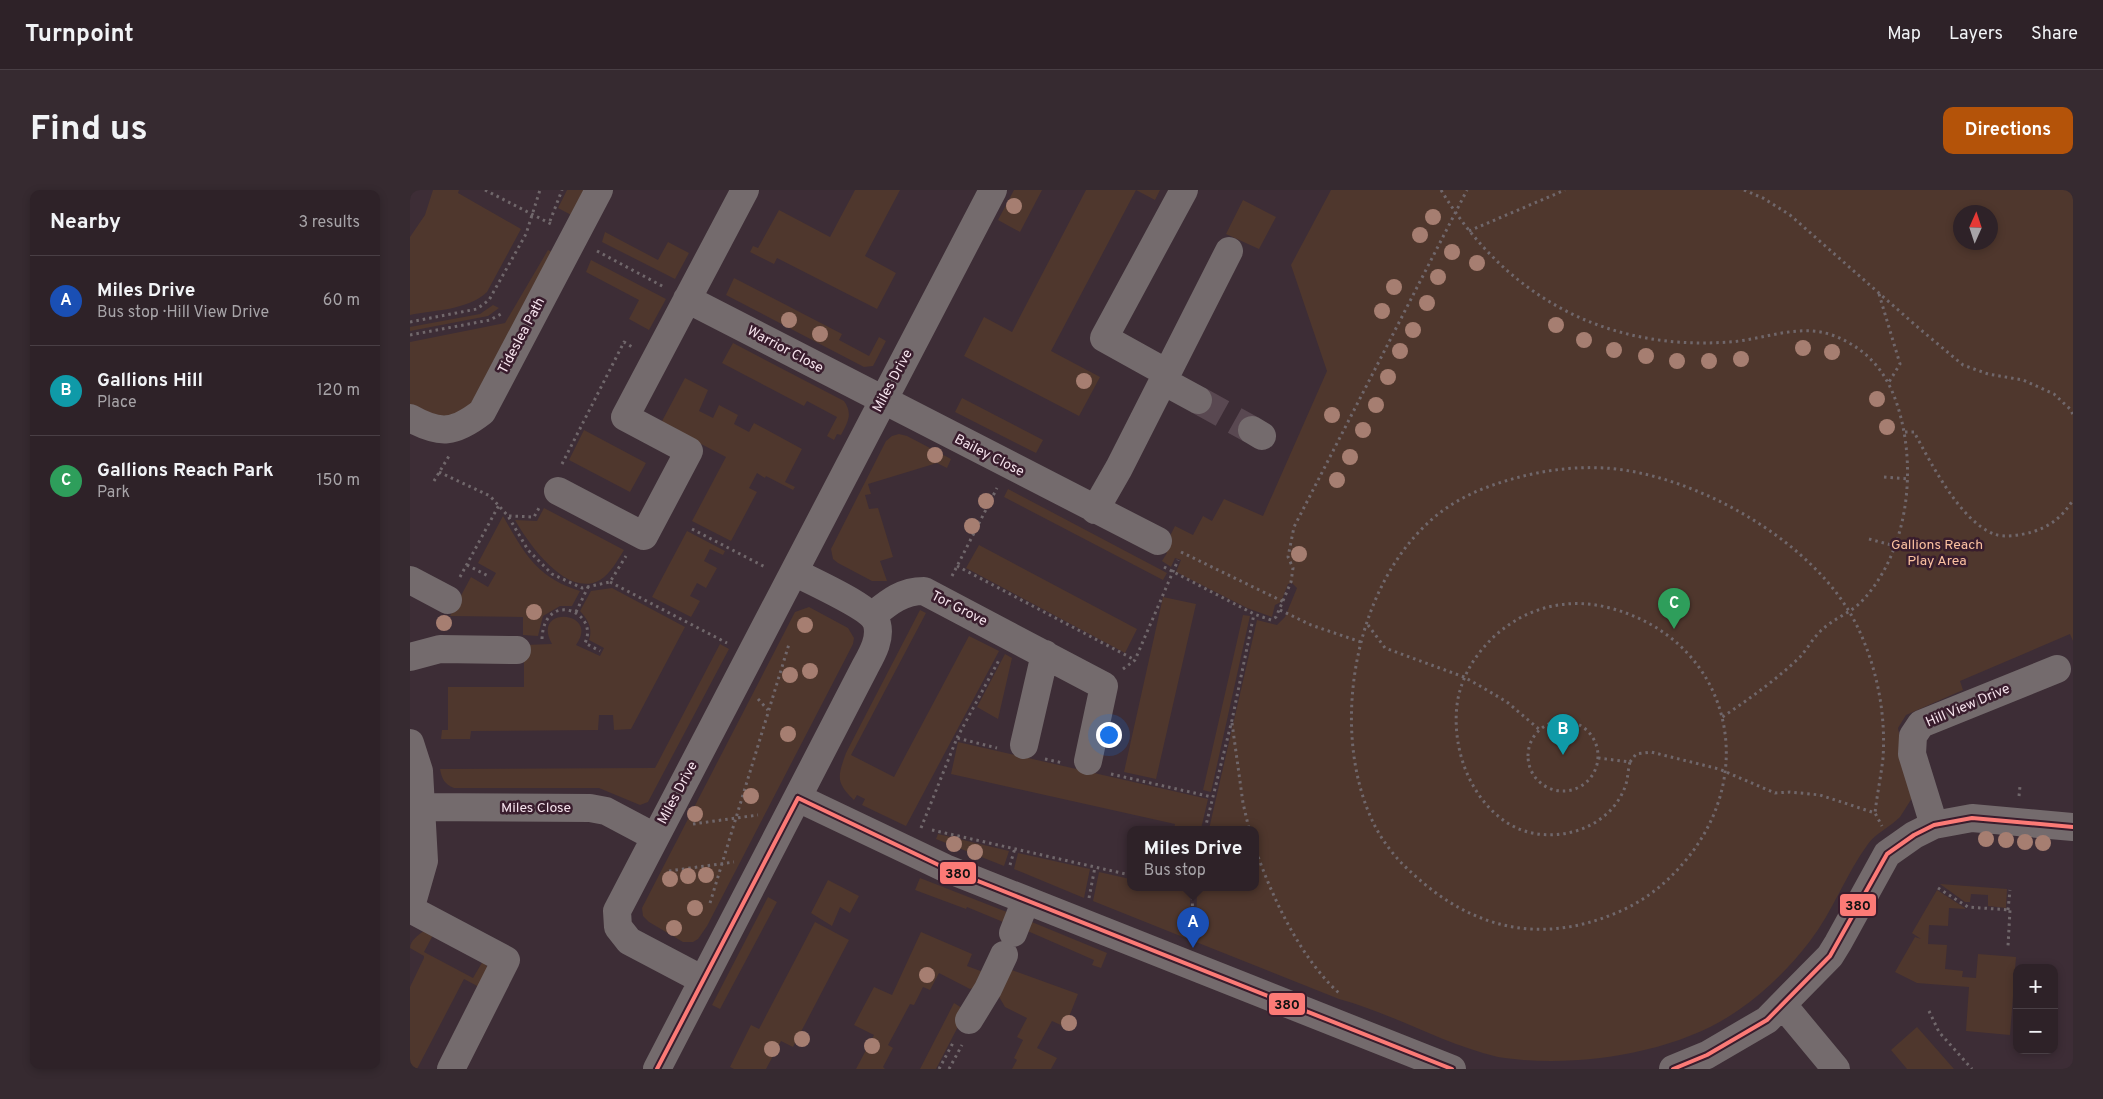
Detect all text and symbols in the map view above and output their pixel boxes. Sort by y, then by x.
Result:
text: Turnpoint [25,20,134,50]
text: Map [1887,23,1921,46]
text: Layers [1949,23,2003,46]
text: Share [2031,23,2078,46]
button: Directions [1943,107,2073,154]
text: Find us [30,108,148,152]
north arrow [1953,205,1998,250]
text: Nearby [50,209,121,236]
text: 3 results [298,213,360,233]
text: Miles Drive [97,279,195,303]
text: A [60,291,72,311]
text: 60 m [323,291,360,311]
street label: Tideslea Path [495,295,549,377]
text: Bus stop · Hill View Drive [97,303,269,323]
street label: Warrior Close [744,323,826,377]
street label: Miles Drive [869,347,917,415]
text: Gallions Hill [97,369,203,393]
text: B [60,381,72,401]
text: 120 m [317,381,360,401]
text: Place [97,393,137,413]
street label: Bailey Close [951,431,1027,481]
text: Gallions Reach Park [97,459,274,483]
text: C [61,471,71,491]
text: 150 m [317,471,360,491]
text: Park [97,483,130,503]
park label: Gallions Reach Play Area [1891,537,1983,570]
street label: Tor Grove [928,588,990,630]
pin: C [1658,588,1690,629]
street label: Hill View Drive [1923,681,2013,731]
pin: B [1547,714,1579,755]
your location [1096,722,1122,748]
street label: Miles Drive [654,759,702,827]
street label: Miles Close [501,800,571,817]
popup [1127,826,1259,891]
text: Miles Drive [1144,837,1242,861]
line badge: 380 [939,861,977,885]
text: Bus stop [1144,861,1206,881]
text: 380 [945,866,971,883]
line badge: 380 [1839,893,1877,917]
text: 380 [1845,898,1871,915]
pin: A [1177,907,1209,948]
map controls [2013,964,2058,1054]
button: + [2013,964,2058,1009]
line badge: 380 [1268,992,1306,1016]
text: 380 [1274,997,1300,1014]
button: − [2013,1009,2058,1054]

